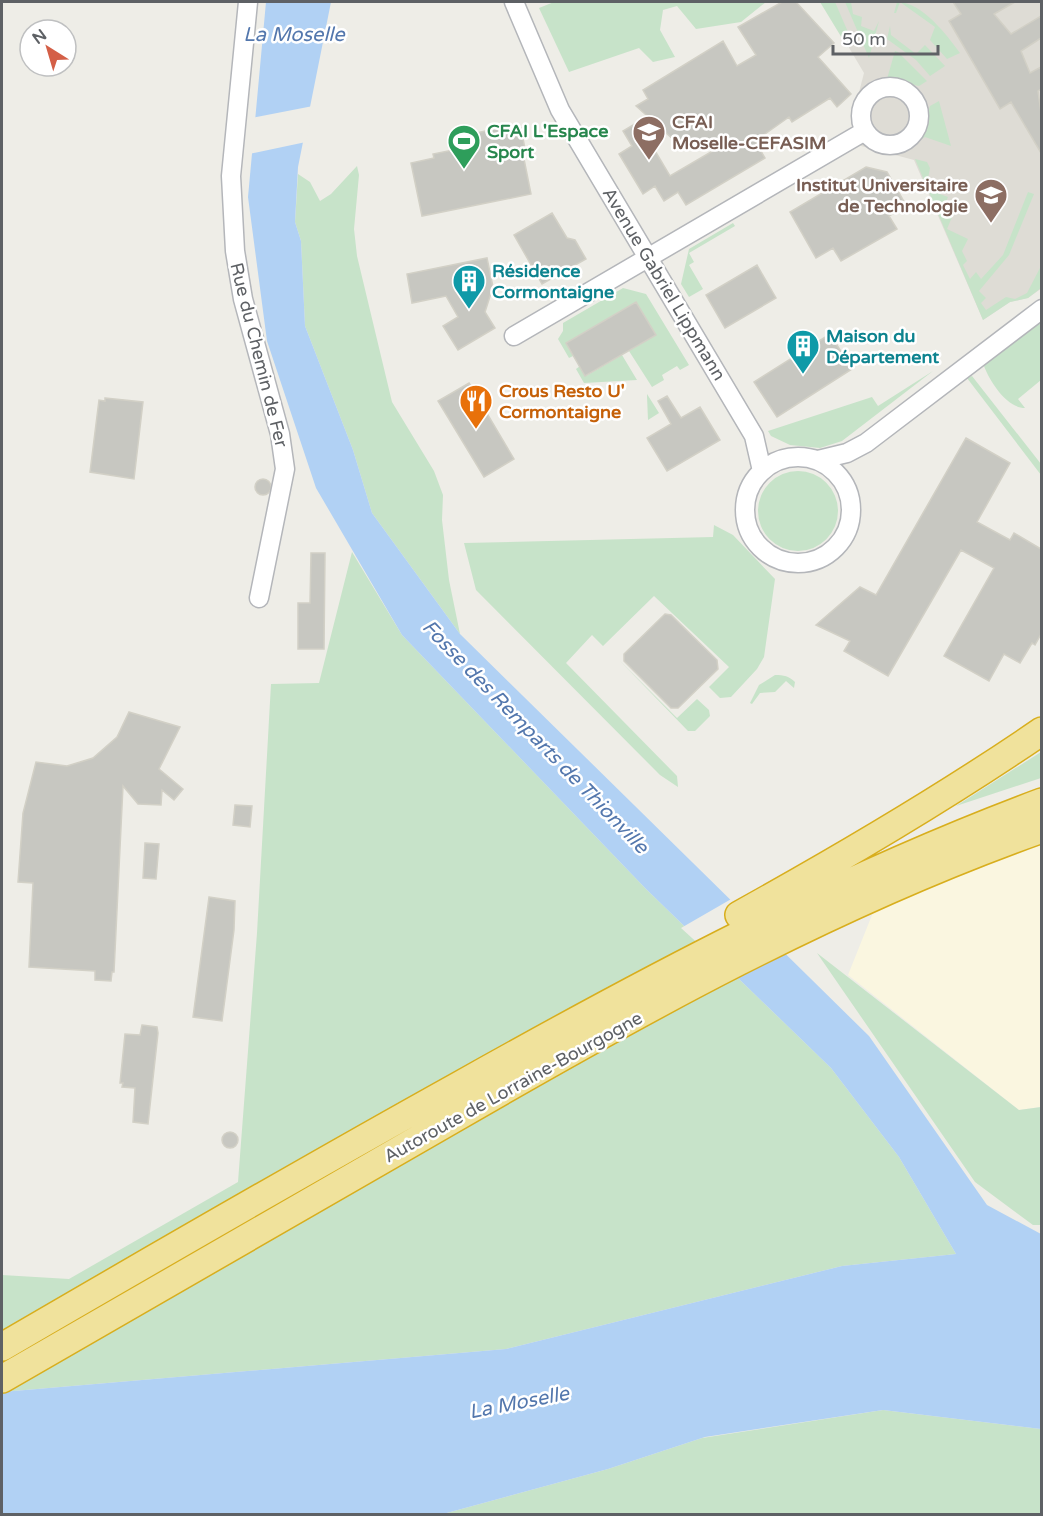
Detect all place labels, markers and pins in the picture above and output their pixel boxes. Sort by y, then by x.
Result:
place label: CFAI Moselle-CEFASIM [672,111,826,154]
school or university icon: CFAI Moselle-CEFASIM [631,114,667,161]
place label: CFAI L'Espace Sport [487,120,608,163]
sports icon: CFAI L'Espace Sport [446,123,482,170]
place label: Institut Universitaire de Technologie [796,174,968,217]
school or university icon: Institut Universitaire de Technologie [973,177,1009,224]
place label: Résidence Cormontaigne [492,260,614,303]
building icon: Résidence Cormontaigne [451,263,487,310]
place label: Maison du Département [826,325,939,368]
building icon: Maison du Département [785,328,821,375]
place label: Crous Resto U' Cormontaigne [499,380,625,423]
restaurant icon: Crous Resto U' Cormontaigne [458,383,494,430]

